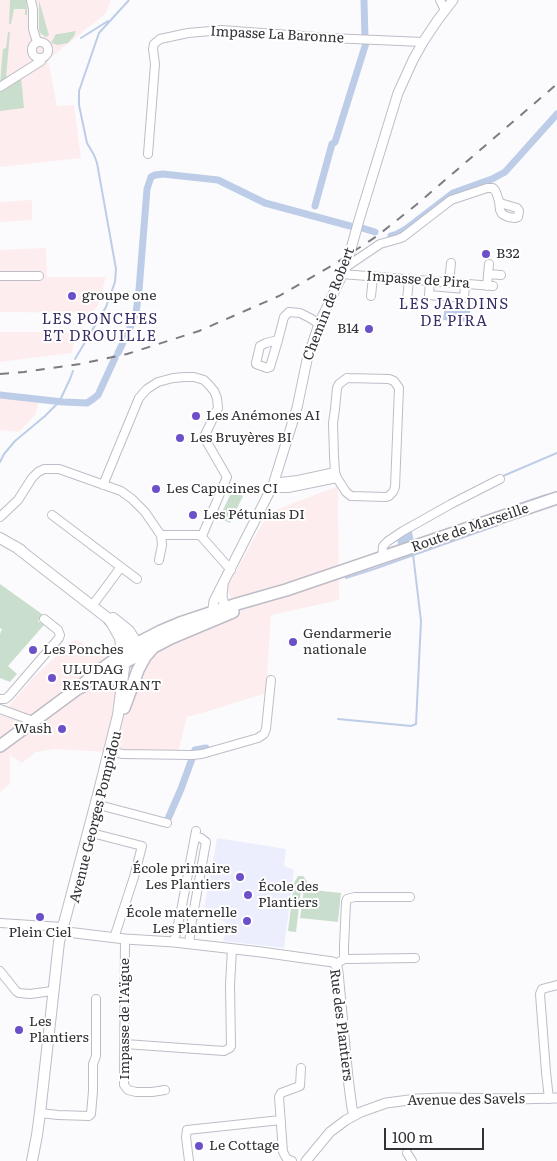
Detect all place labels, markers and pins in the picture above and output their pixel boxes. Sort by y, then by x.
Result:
place label: B32 [496,246,520,262]
marker: B32 [480,248,492,260]
place label: groupe one [82,288,157,304]
marker: groupe one [66,290,78,302]
place label: B14 [337,321,359,337]
marker: B14 [363,323,375,335]
place label: Les Anémones AI [206,408,320,424]
marker: Les Anémones AI [190,410,202,422]
place label: Les Bruyères BI [190,430,292,446]
marker: Les Bruyères BI [174,432,186,444]
place label: Les Capucines CI [166,481,278,497]
marker: Les Capucines CI [150,483,162,495]
place label: Les Pétunias DI [203,507,305,523]
marker: Les Pétunias DI [187,509,199,521]
place label: Gendarmerie nationale [303,626,392,658]
marker: Gendarmerie nationale [287,636,299,648]
place label: Les Ponches [43,642,123,658]
marker: Les Ponches [27,644,39,656]
place label: ULUDAG RESTAURANT [62,662,161,694]
marker: ULUDAG RESTAURANT [46,672,58,684]
place label: Wash [14,721,52,737]
marker: Wash [56,723,68,735]
place label: École primaire Les Plantiers [132,861,230,894]
marker: École primaire Les Plantiers [234,871,246,883]
place label: École des Plantiers [258,879,318,912]
marker: École des Plantiers [242,889,254,901]
place label: École maternelle Les Plantiers [126,905,237,938]
marker: Plein Ciel [34,911,46,923]
marker: École maternelle Les Plantiers [241,915,253,927]
place label: Plein Ciel [8,925,72,941]
place label: Les Plantiers [29,1014,89,1046]
marker: Les Plantiers [13,1024,25,1036]
place label: Le Cottage [209,1138,279,1154]
marker: Le Cottage [193,1140,205,1152]

